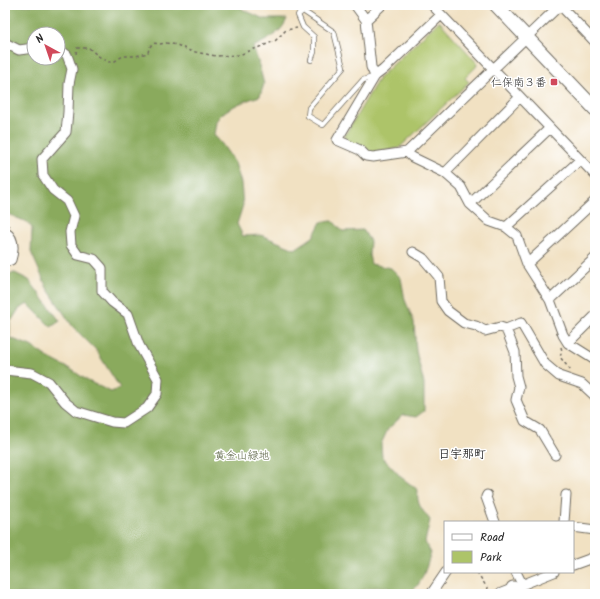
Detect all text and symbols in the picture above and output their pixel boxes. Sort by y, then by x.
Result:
north arrow [26,26,66,66]
text: N [32,30,49,48]
place label: 仁保南３番 [491,74,546,92]
marker: 仁保南３番 [549,77,559,87]
district label: 日宇那町 [438,445,486,464]
park label: 黄金山緑地 [215,447,270,465]
legend [444,521,574,573]
text: Road [480,528,505,547]
text: Park [480,548,502,567]

